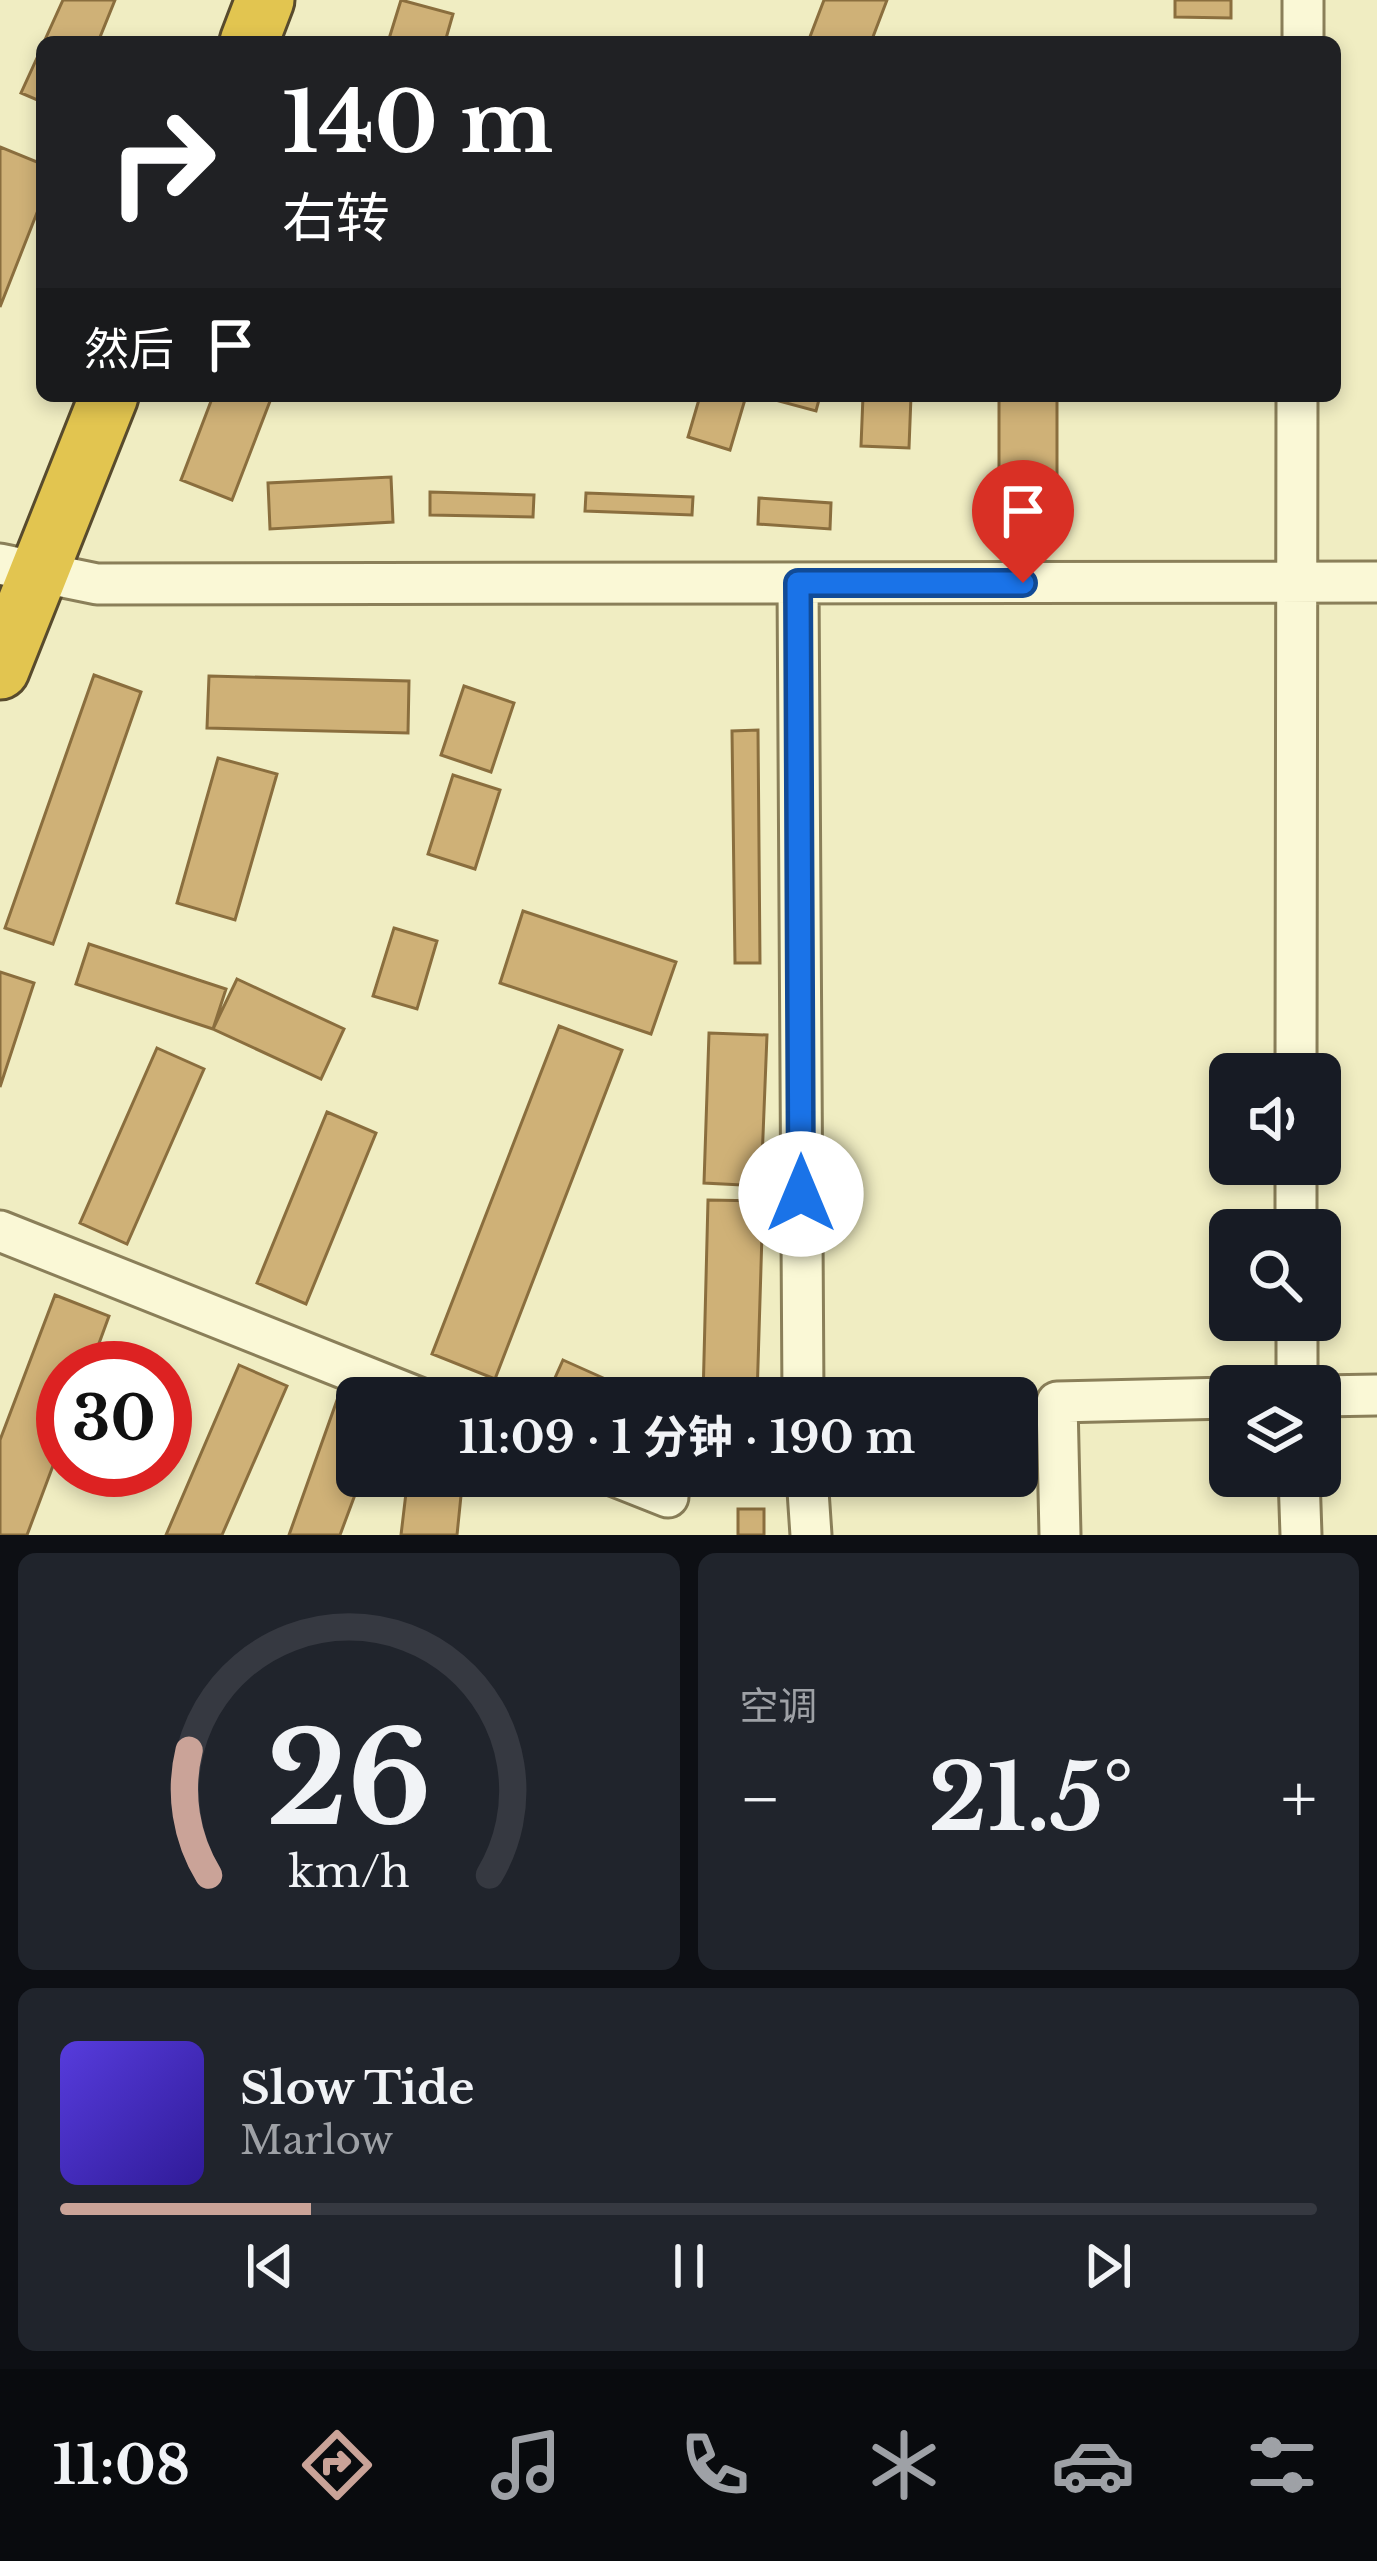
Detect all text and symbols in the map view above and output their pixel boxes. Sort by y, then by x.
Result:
text: 140 m [282,71,553,175]
icon: right [84,84,240,240]
text: 右转 [282,185,390,252]
icon: arrive [198,312,264,378]
text: 然后 [84,321,174,377]
pin [972,460,1074,583]
icon: arrive [990,478,1056,544]
map controls [1209,1053,1341,1497]
button: sound [1209,1053,1341,1185]
position arrow [738,1131,864,1257]
button: search [1209,1209,1341,1341]
speed limit sign: 30 [36,1341,192,1497]
button: layers [1209,1365,1341,1497]
text: 11:09 · 1 分钟 · 190 m [459,1409,915,1465]
text: 空调 [740,1682,818,1731]
text: 26 [266,1703,431,1858]
text: 21.5° [929,1743,1133,1854]
text: − [740,1758,781,1840]
text: + [1281,1758,1317,1840]
text: km/h [288,1844,410,1898]
text: Slow Tide [240,2060,475,2116]
text: Marlow [240,2116,393,2165]
icon: previous [237,2233,303,2299]
icon: pause [656,2233,722,2299]
icon: next [1075,2233,1141,2299]
icon: directions [295,2423,379,2507]
icon: music [484,2423,568,2507]
icon: phone [673,2423,757,2507]
icon: climate [862,2423,946,2507]
icon: car [1051,2423,1135,2507]
icon: filters [1240,2423,1324,2507]
text: 11:08 [53,2432,190,2499]

